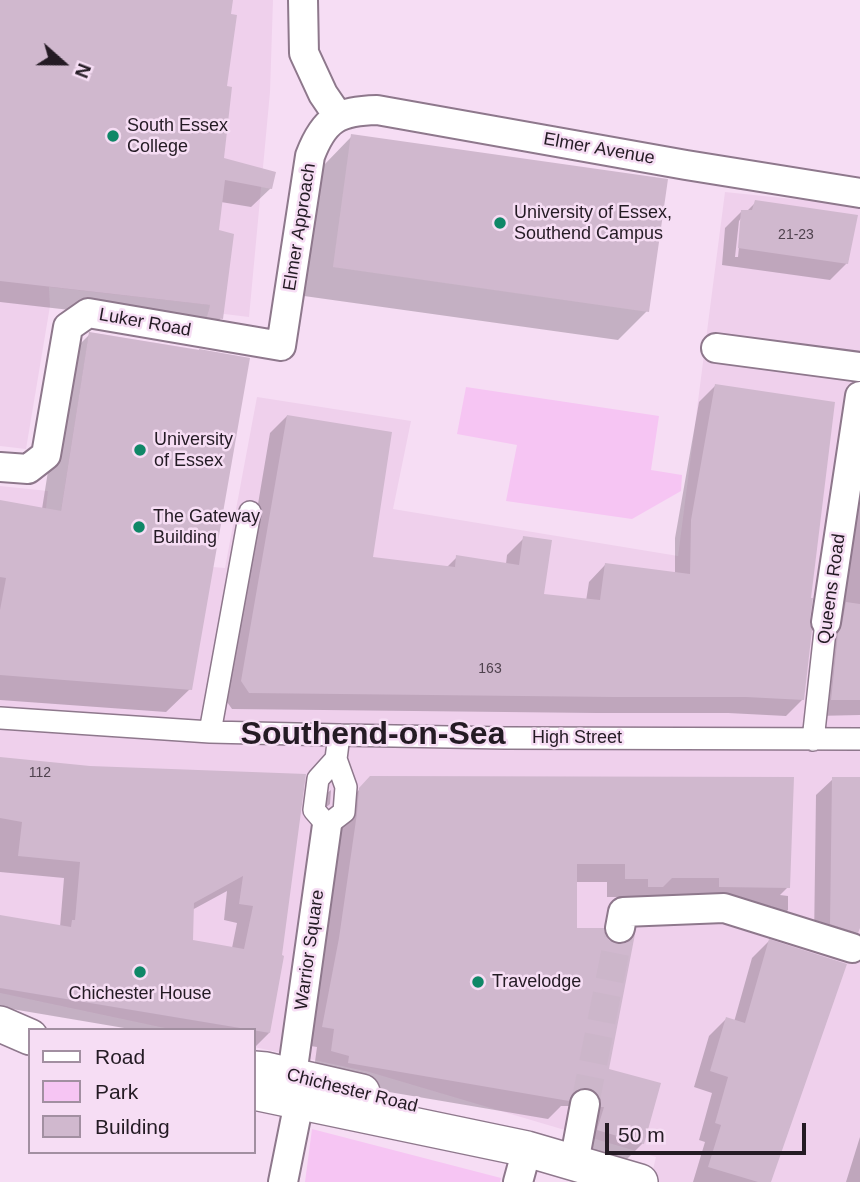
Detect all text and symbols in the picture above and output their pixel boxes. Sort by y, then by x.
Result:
north arrow [28,28,98,98]
text: N [71,61,95,81]
place label: South Essex College [127,115,228,158]
marker: South Essex College [105,128,121,144]
street label: Elmer Avenue [542,129,656,169]
street label: Elmer Approach [279,162,321,292]
place label: University of Essex, Southend Campus [514,202,672,244]
marker: University of Essex, Southend Campus [492,215,508,231]
house number: 21-23 [778,227,814,243]
street label: Luker Road [97,304,193,342]
place label: University of Essex [154,429,233,472]
marker: University of Essex [132,442,148,458]
place label: The Gateway Building [153,506,260,548]
marker: The Gateway Building [131,519,147,535]
street label: Queens Road [814,532,850,646]
house number: 163 [478,661,502,677]
district label: Southend-on-Sea [241,716,505,754]
street label: High Street [532,727,622,749]
house number: 112 [29,765,51,781]
street label: Warrior Square [291,888,329,1012]
marker: Chichester House [132,964,148,980]
place label: Travelodge [492,971,581,993]
marker: Travelodge [470,974,486,990]
place label: Chichester House [68,983,212,1005]
legend [28,1028,256,1154]
text: Road [95,1045,145,1068]
street label: Chichester Road [284,1064,420,1118]
text: Park [95,1080,138,1103]
scale bar [608,1108,809,1152]
text: Building [95,1115,170,1138]
text: 50 m [618,1123,665,1146]

